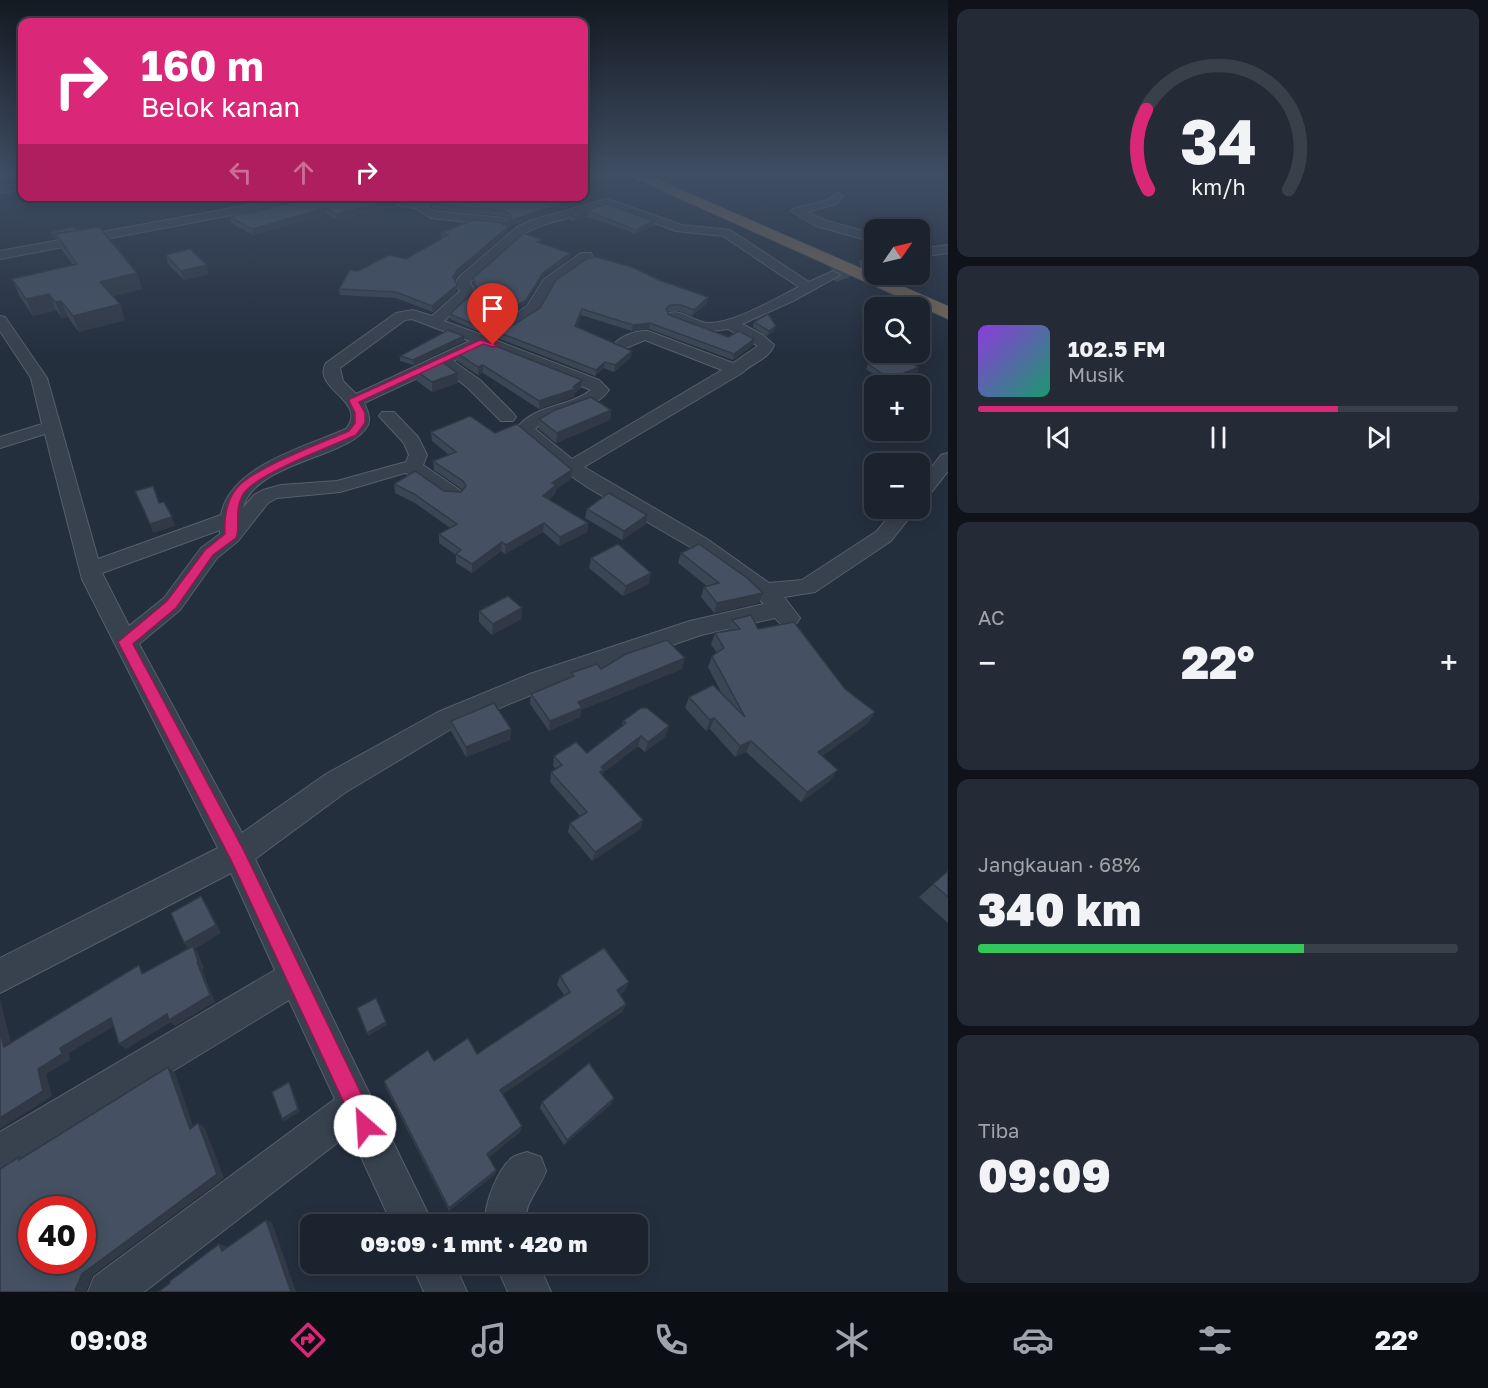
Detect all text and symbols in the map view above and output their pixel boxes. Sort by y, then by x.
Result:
text: 160 m [141,40,264,90]
icon: right [42,42,120,120]
text: Belok kanan [141,91,300,123]
text: 34 [1179,103,1257,178]
icon: left [224,156,257,189]
icon: ahead [287,156,320,189]
icon: right [350,156,383,189]
text: km/h [1191,174,1245,200]
north arrow [864,219,930,285]
map controls [864,219,930,519]
pin [467,283,518,345]
icon: arrive [476,292,509,325]
button: search [864,297,930,363]
text: 102.5 FM [1068,335,1166,362]
text: Musik [1068,362,1125,386]
button: + [864,375,930,441]
icon: previous [1042,421,1075,454]
icon: pause [1202,421,1235,454]
icon: next [1362,421,1395,454]
button: − [864,453,930,519]
text: AC [978,605,1005,629]
text: 22° [1181,635,1255,689]
text: − [978,643,996,682]
text: + [1440,643,1458,682]
text: Jangkauan · 68% [978,852,1140,876]
text: 340 km [978,882,1141,936]
position arrow [333,1094,397,1158]
text: Tiba [978,1118,1019,1142]
text: 09:09 [978,1148,1111,1202]
speed limit sign: 40 [18,1196,96,1274]
text: 09:09 · 1 mnt · 420 m [361,1230,587,1257]
icon: directions [287,1319,329,1361]
icon: music [468,1319,510,1361]
icon: phone [650,1319,692,1361]
icon: climate [831,1319,873,1361]
icon: car [1012,1319,1054,1361]
icon: filters [1194,1319,1236,1361]
text: 09:08 [70,1324,148,1356]
text: 22° [1375,1324,1418,1356]

